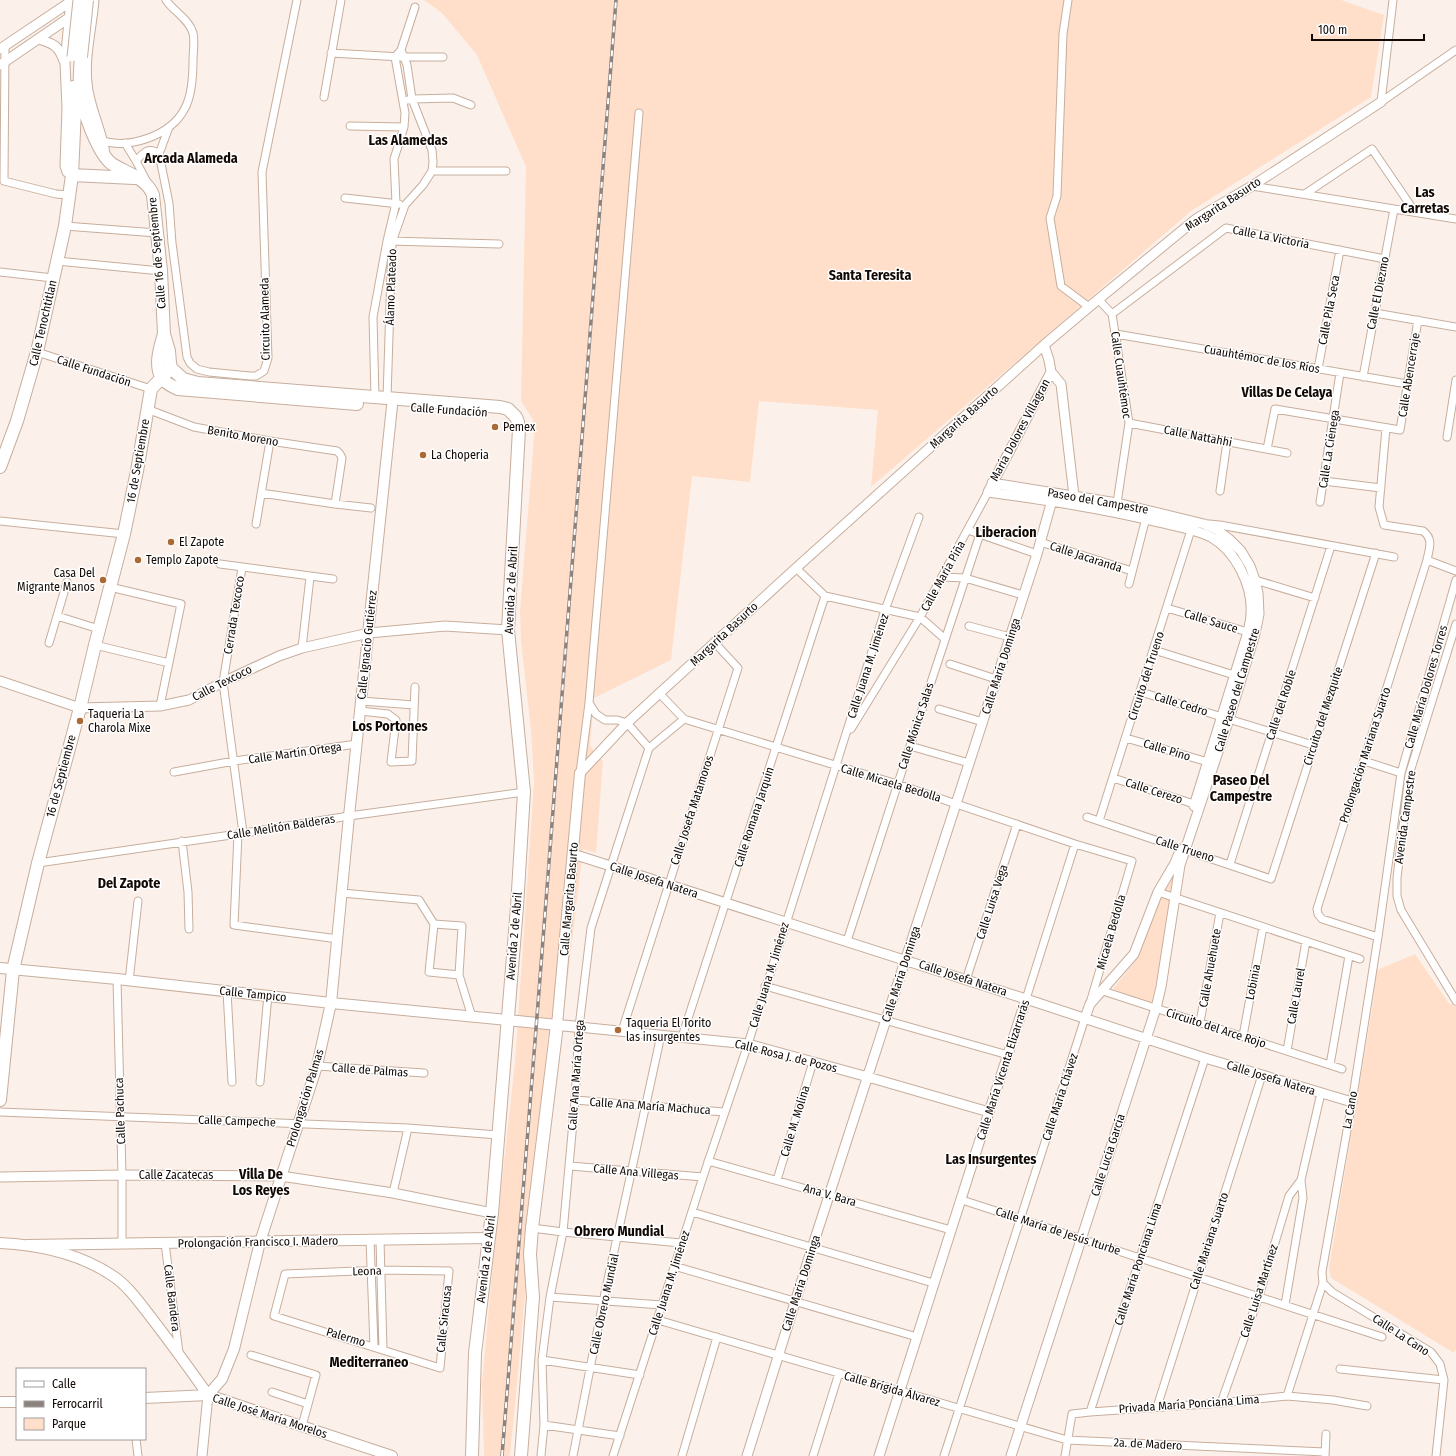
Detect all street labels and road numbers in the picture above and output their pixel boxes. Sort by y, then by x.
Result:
street label: Margarita Basurto [1183,174,1263,234]
street label: Calle 16 de Septiembre [145,197,169,309]
street label: Calle La Victoria [1231,223,1311,251]
street label: Álamo Plateado [382,248,399,326]
street label: Calle El Diezmo [1364,255,1392,331]
street label: Calle Pila Seca [1315,274,1343,346]
street label: Circuito Alameda [257,277,273,361]
street label: Calle Tenochtitlan [26,279,60,367]
street label: Calle Cuauhtémoc [1108,331,1134,419]
street label: Calle Abencerraje [1395,332,1423,418]
street label: Cuauhtémoc de los Ríos [1203,342,1321,376]
street label: Calle Fundación [55,352,133,390]
street label: María Dolores Villagran [987,377,1053,483]
street label: Margarita Basurto [927,383,1001,451]
street label: Calle Fundación [410,400,488,420]
street label: Calle La Ciénega [1316,409,1342,489]
street label: 16 de Septiembre [124,418,152,504]
street label: Benito Moreno [206,423,280,449]
street label: Calle Nattahhi [1163,423,1233,449]
street label: Paseo del Campestre [1046,485,1150,517]
street label: Calle María Piña [918,538,968,614]
street label: Calle Jacaranda [1048,539,1124,575]
street label: Avenida 2 de Abril [502,545,520,635]
street label: Cerrada Texcoco [221,575,247,655]
street label: Calle Ignacio Gutiérrez [354,589,380,700]
street label: Margarita Basurto [687,599,761,669]
street label: Calle Sauce [1182,606,1240,636]
street label: Calle Juana M. Jiménez [844,612,892,720]
street label: Calle María Dominga [979,616,1023,716]
street label: Calle María Dolores Torres [1402,624,1450,750]
street label: Calle Paseo del Campestre [1211,626,1263,754]
street label: Circuito del Trueno [1125,630,1167,722]
street label: Calle Texcoco [190,662,254,704]
street label: Circuito del Mezquite [1300,665,1346,767]
street label: Calle del Roble [1263,668,1299,742]
street label: Calle Mónica Salas [895,681,937,771]
street label: Prolongación Mariana Suarto [1336,685,1394,825]
street label: Calle Cedro [1153,689,1209,719]
street label: 16 de Septiembre [43,733,79,819]
street label: Calle Pino [1142,736,1192,764]
street label: Calle Martín Ortega [247,740,343,766]
street label: Calle Josefa Matamoros [668,753,716,867]
street label: Calle Micaela Bedolla [839,761,943,805]
street label: Calle Romana Jarquín [731,765,777,869]
street label: Avenida Campestre [1392,769,1418,865]
street label: Calle Cerezo [1124,775,1184,807]
street label: Calle Melitón Balderas [226,812,336,842]
street label: Calle Trueno [1154,833,1216,865]
street label: Calle Margarita Basurto [557,841,581,957]
street label: Calle Josefa Natera [608,859,700,901]
street label: Calle Luisa Vega [973,863,1011,941]
street label: Avenida 2 de Abril [503,891,525,981]
street label: Micaela Bedolla [1094,893,1128,971]
street label: Calle Juana M. Jiménez [746,920,792,1029]
street label: Calle María Dominga [879,924,923,1024]
street label: Calle Ahuehuete [1196,927,1224,1009]
street label: Calle Josefa Natera [917,957,1009,999]
street label: Lobinia [1243,963,1263,1001]
street label: Calle Laurel [1284,967,1308,1025]
street label: Calle Tampico [219,984,287,1004]
street label: Calle María Vicenta Elizarrarás [974,998,1032,1142]
street label: Circuito del Arce Rojo [1164,1005,1268,1051]
street label: Calle Ana María Ortega [565,1019,587,1131]
street label: Calle Rosa J. de Pozos [733,1036,839,1076]
street label: Prolongación Palmas [283,1047,327,1149]
street label: Calle María Chávez [1039,1051,1081,1142]
street label: Calle Josefa Natera [1225,1058,1317,1098]
street label: Calle de Palmas [331,1060,409,1080]
street label: Calle Pachuca [112,1077,128,1145]
street label: Calle M. Molina [778,1084,813,1158]
street label: La Cano [1340,1090,1360,1130]
street label: Calle Ana María Machuca [589,1095,711,1117]
street label: Calle Lucía García [1088,1112,1128,1198]
street label: Calle Campeche [198,1113,276,1129]
street label: Calle Ana Villegas [593,1161,679,1183]
street label: Calle Zacatecas [139,1168,213,1182]
street label: Ana V. Bara [802,1181,858,1209]
street label: Calle Mariana Suarto [1187,1190,1231,1292]
street label: Calle María Ponciana Lima [1112,1201,1164,1327]
street label: Calle María de Jesús Iturbe [994,1204,1122,1258]
street label: Avenida 2 de Abril [474,1214,498,1304]
street label: Calle Juana M. Jiménez [645,1229,693,1337]
street label: Calle María Dominga [779,1233,823,1333]
street label: Prolongación Francisco I. Madero [178,1234,338,1250]
street label: Calle Luisa Martínez [1237,1242,1281,1339]
street label: Calle Obrero Mundial [586,1252,622,1356]
street label: Leona [352,1263,382,1279]
street label: Calle Bandera [161,1264,183,1333]
street label: Calle Siracusa [434,1285,455,1353]
street label: Calle La Cano [1370,1311,1432,1359]
street label: Palermo [325,1324,367,1350]
street label: Calle Brígida Álvarez [842,1368,942,1409]
street label: Calle José María Morelos [211,1391,329,1441]
street label: Privada María Ponciana Lima [1118,1392,1260,1416]
street label: 2a. de Madero [1113,1435,1183,1453]

